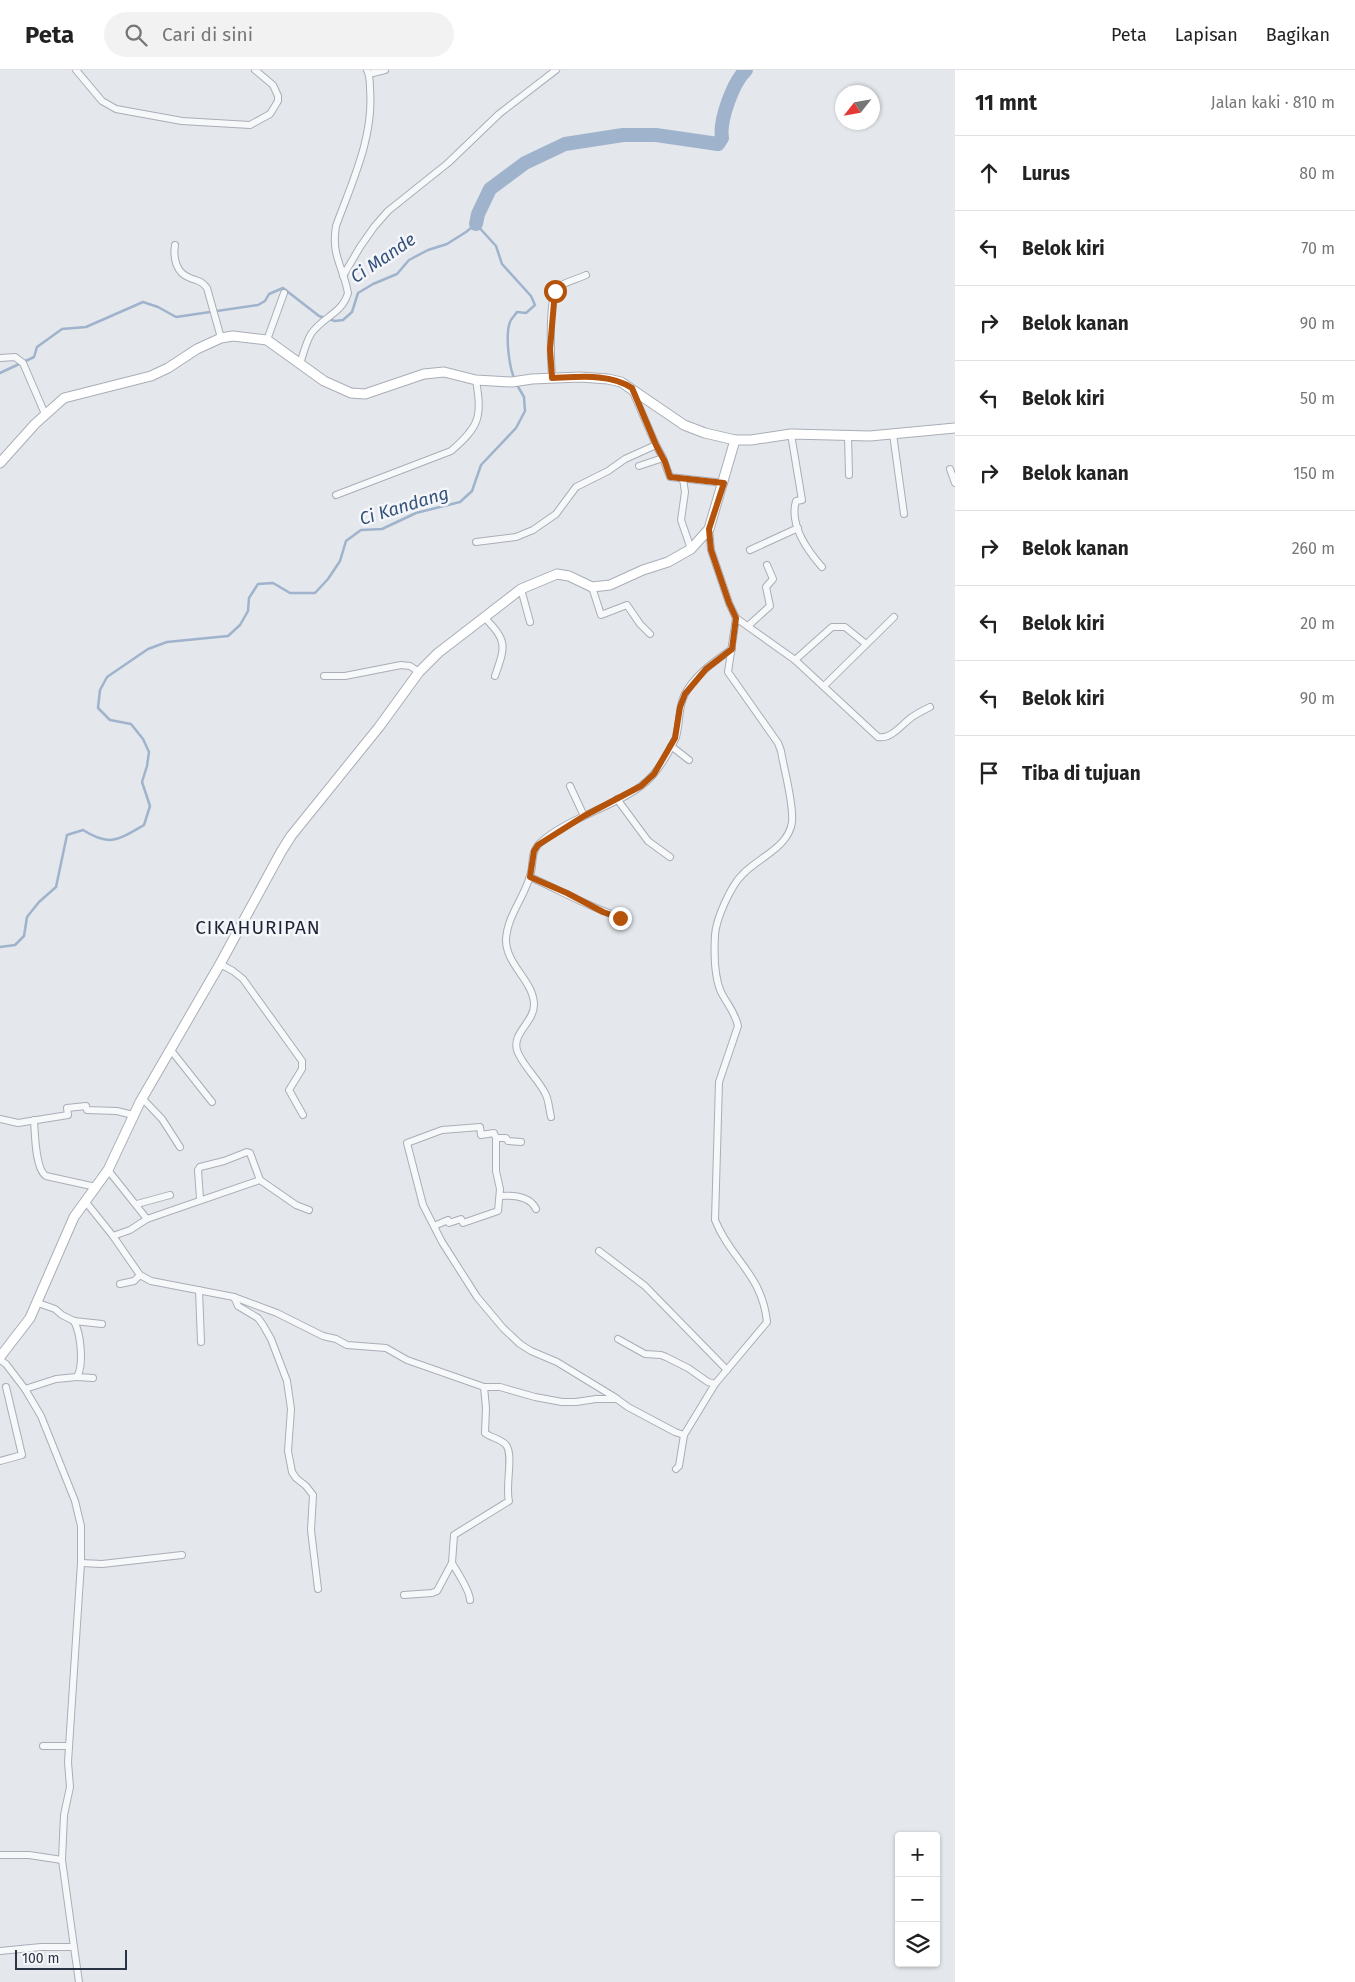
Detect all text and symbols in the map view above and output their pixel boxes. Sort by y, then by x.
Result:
search box [104,12,454,57]
text: Peta [25,21,74,49]
icon: search [122,21,150,49]
text: Cari di sini [162,23,253,46]
text: Peta [1111,24,1147,46]
text: Lapisan [1175,24,1238,46]
text: Bagikan [1266,24,1330,46]
north arrow [835,85,880,130]
text: 11 mnt [975,90,1037,116]
text: Jalan kaki · 810 m [1211,93,1335,112]
icon: ahead [975,159,1003,187]
text: Lurus [1022,162,1070,185]
text: 80 m [1299,164,1335,183]
water label: Ci Mande [346,228,420,288]
icon: left [975,234,1003,262]
text: Belok kiri [1022,237,1105,260]
text: 70 m [1301,239,1335,258]
route start [544,280,567,303]
icon: right [975,309,1003,337]
text: Belok kanan [1022,312,1129,335]
text: 90 m [1300,314,1335,333]
icon: left [975,384,1003,412]
text: Belok kiri [1022,387,1105,410]
text: 50 m [1300,389,1335,408]
icon: right [975,459,1003,487]
text: Belok kanan [1022,462,1129,485]
text: 150 m [1293,464,1335,483]
water label: Ci Kandang [357,482,451,530]
icon: right [975,534,1003,562]
text: Belok kanan [1022,537,1129,560]
text: 260 m [1292,539,1335,558]
icon: left [975,609,1003,637]
text: Belok kiri [1022,612,1105,635]
text: 20 m [1300,614,1335,633]
icon: left [975,684,1003,712]
text: Belok kiri [1022,687,1105,710]
text: 90 m [1300,689,1335,708]
icon: arrive [975,759,1003,787]
text: Tiba di tujuan [1022,762,1141,785]
route end [609,907,632,930]
district label: CIKAHURIPAN [195,916,321,939]
map controls [895,1832,940,1967]
button: + [895,1832,940,1877]
button: − [895,1877,940,1922]
button: layers [895,1922,940,1967]
scale bar [15,1947,128,1970]
text: 100 m [22,1950,59,1967]

